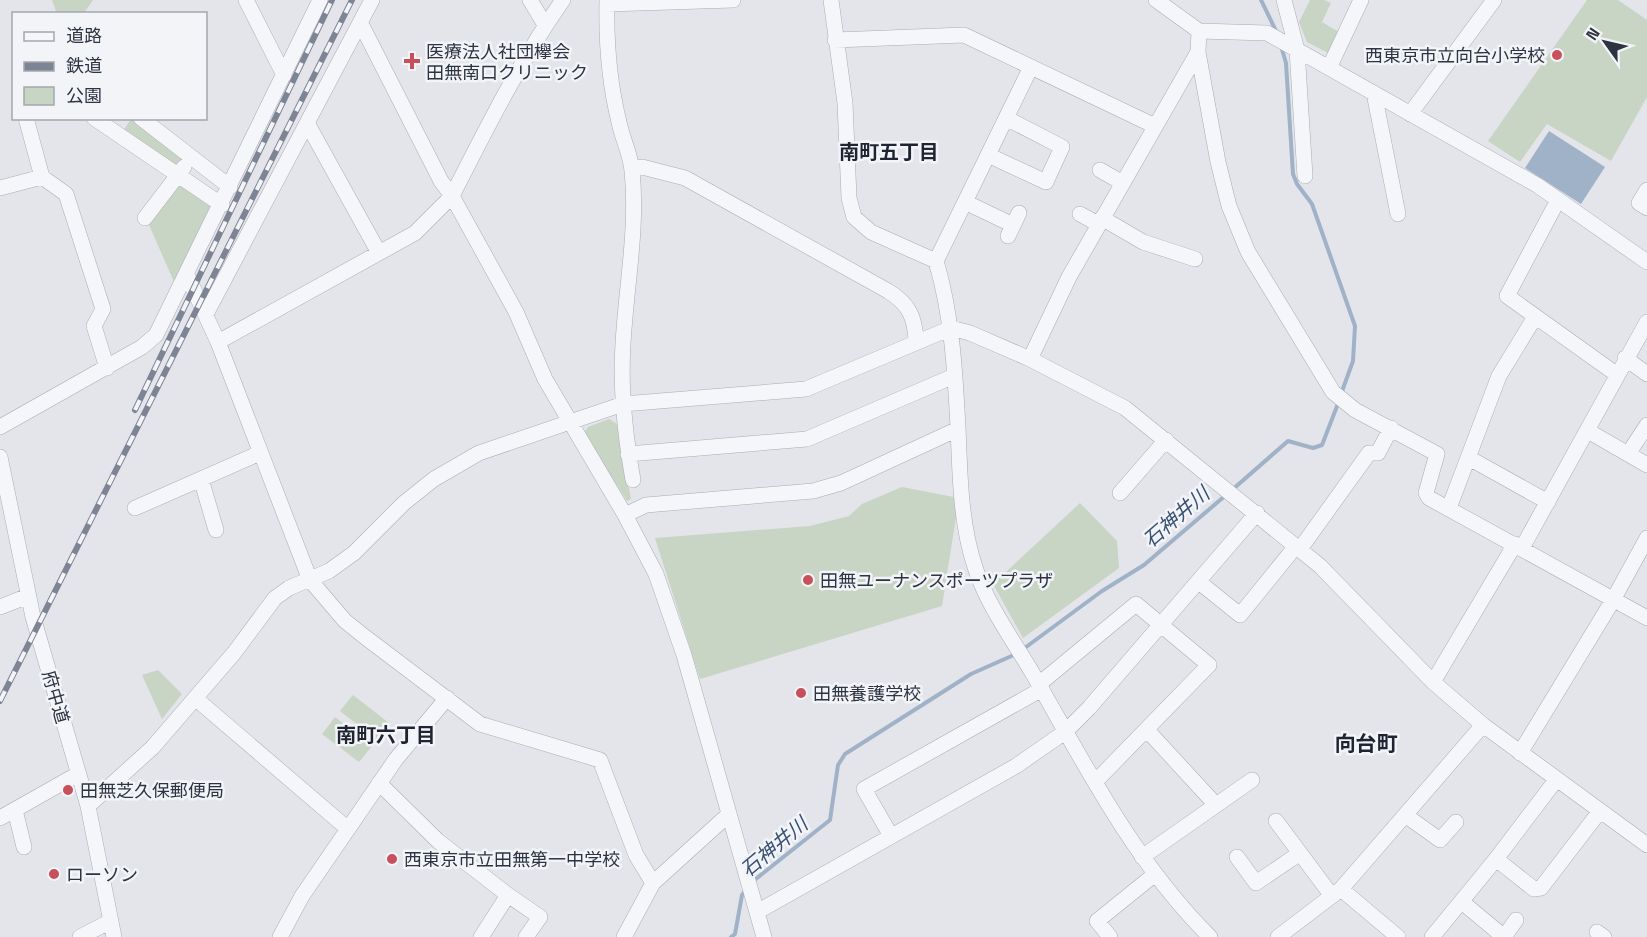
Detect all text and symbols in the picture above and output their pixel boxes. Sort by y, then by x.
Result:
legend [12,12,207,120]
north arrow [1575,12,1635,72]
text: 道路 [66,24,102,47]
text: N [1581,24,1605,44]
place label: 医療法人社団欅会 田無南口クリニック [426,40,588,84]
place label: 西東京市立向台小学校 [1365,44,1545,67]
marker: 西東京市立向台小学校 [1550,48,1564,62]
marker: 医療法人社団欅会 田無南口クリニック [403,52,421,70]
text: 鉄道 [66,54,102,77]
text: 公園 [66,84,102,107]
district label: 南町五丁目 [839,139,939,165]
water label: 石神井川 [1137,480,1216,553]
place label: 田無ユーナンスポーツプラザ [820,569,1053,592]
marker: 田無ユーナンスポーツプラザ [801,573,815,587]
street label: 府中道 [38,668,74,726]
place label: 田無養護学校 [813,682,921,705]
marker: 田無養護学校 [794,686,808,700]
district label: 南町六丁目 [336,722,436,748]
district label: 向台町 [1335,730,1398,757]
place label: 田無芝久保郵便局 [80,779,224,802]
marker: 田無芝久保郵便局 [61,783,75,797]
water label: 石神井川 [735,810,815,883]
place label: 西東京市立田無第一中学校 [404,848,620,871]
marker: 西東京市立田無第一中学校 [385,852,399,866]
place label: ローソン [66,863,138,886]
marker: ローソン [47,867,61,881]

